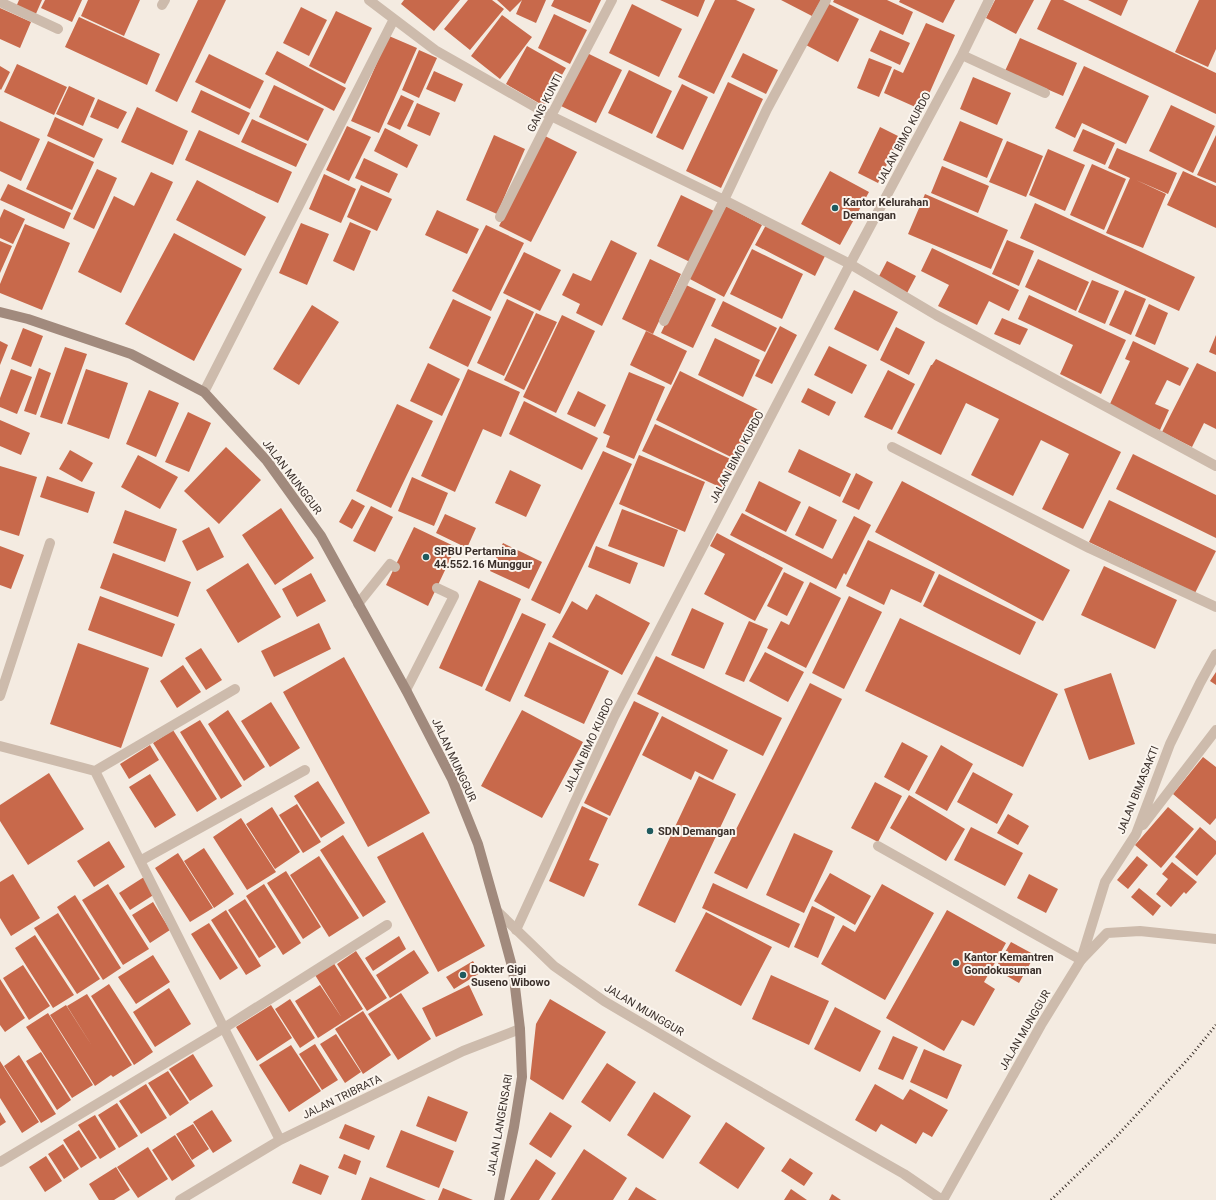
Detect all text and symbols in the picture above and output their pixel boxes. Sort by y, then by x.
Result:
street label: GANG KUNTI [525,72,565,134]
street label: JALAN BIMO KURDO [874,90,934,186]
place label: Kantor Kelurahan Demangan [843,196,928,222]
marker: Kantor Kelurahan Demangan [830,203,840,213]
street label: JALAN BIMO KURDO [707,409,767,505]
street label: JALAN MUNGGUR [260,437,325,517]
place label: SPBU Pertamina 44.552.16 Munggur [434,545,532,571]
marker: SPBU Pertamina 44.552.16 Munggur [421,552,431,562]
street label: JALAN BIMO KURDO [562,696,616,794]
street label: JALAN MUNGGUR [429,716,479,804]
street label: JALAN BIMASAKTI [1114,744,1162,836]
place label: SDN Demangan [658,825,735,838]
marker: SDN Demangan [645,826,655,836]
place label: Kantor Kemantren Gondokusuman [964,951,1054,977]
marker: Kantor Kemantren Gondokusuman [951,958,961,968]
place label: Dokter Gigi Suseno Wibowo [471,963,550,989]
marker: Dokter Gigi Suseno Wibowo [458,970,468,980]
street label: JALAN MUNGGUR [602,981,686,1039]
street label: JALAN MUNGGUR [997,987,1053,1072]
street label: JALAN TRIBRATA [300,1072,384,1122]
street label: JALAN LANGENSARI [485,1073,515,1177]

